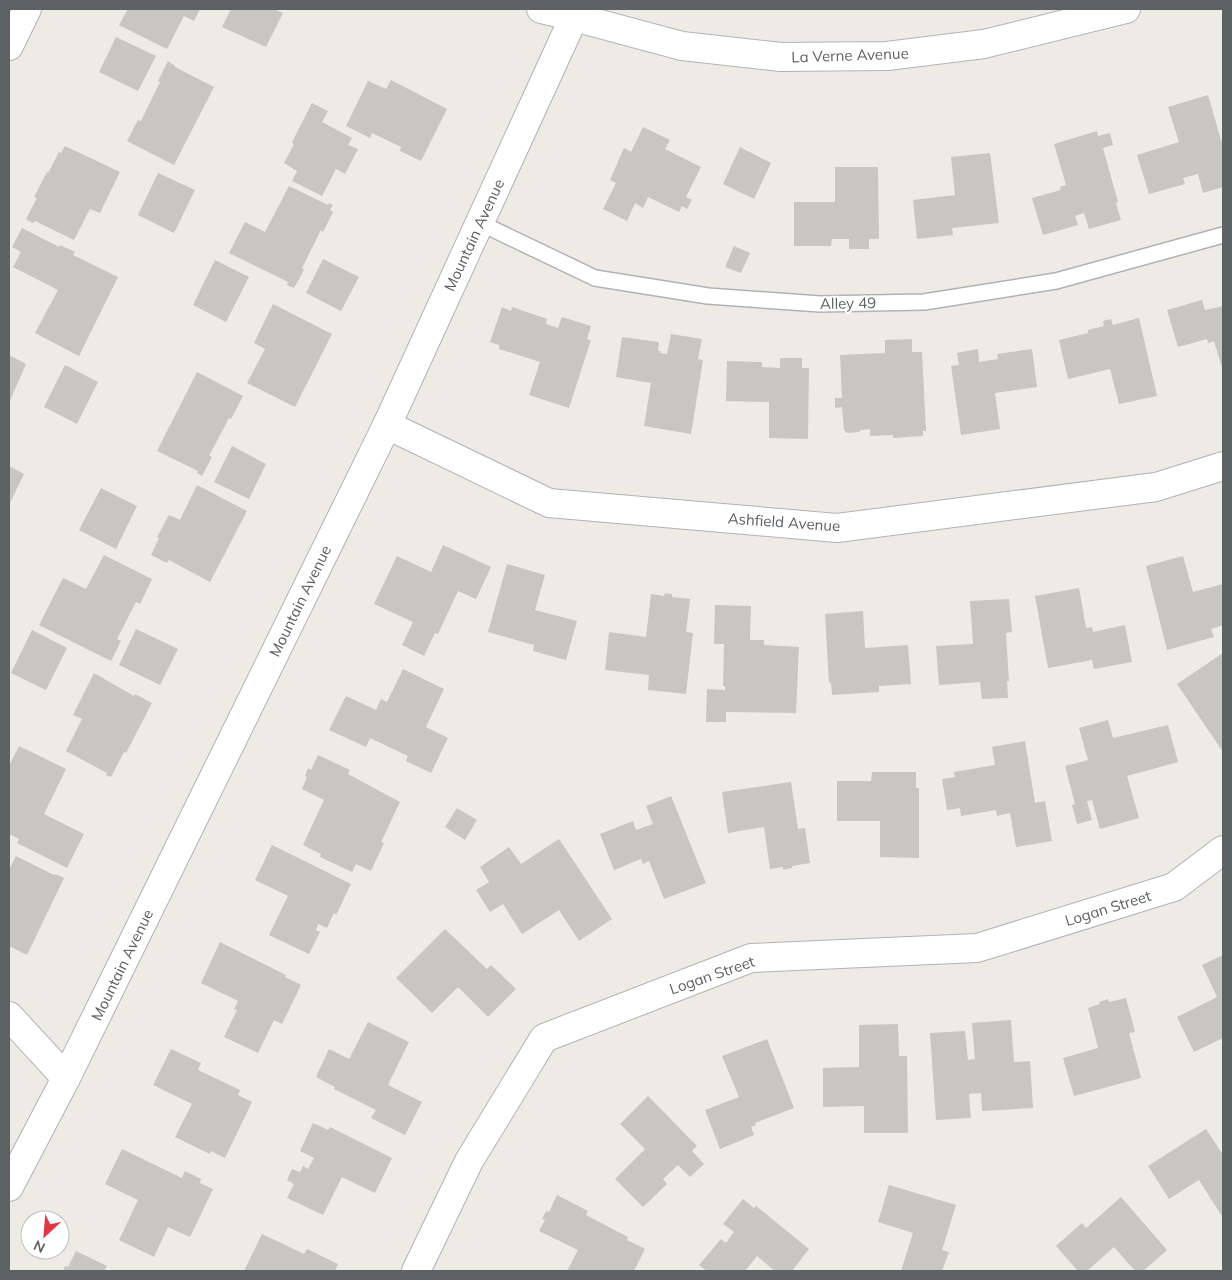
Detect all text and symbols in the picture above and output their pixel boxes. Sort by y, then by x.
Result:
street label: La Verne Avenue [791,43,909,67]
street label: Mountain Avenue [440,176,508,294]
street label: Alley 49 [820,293,876,313]
street label: Ashfield Avenue [727,509,841,535]
street label: Mountain Avenue [265,542,335,660]
street label: Logan Street [1063,886,1153,930]
street label: Mountain Avenue [87,906,157,1024]
street label: Logan Street [667,952,757,998]
north arrow [20,1210,70,1260]
text: N [31,1236,48,1257]

